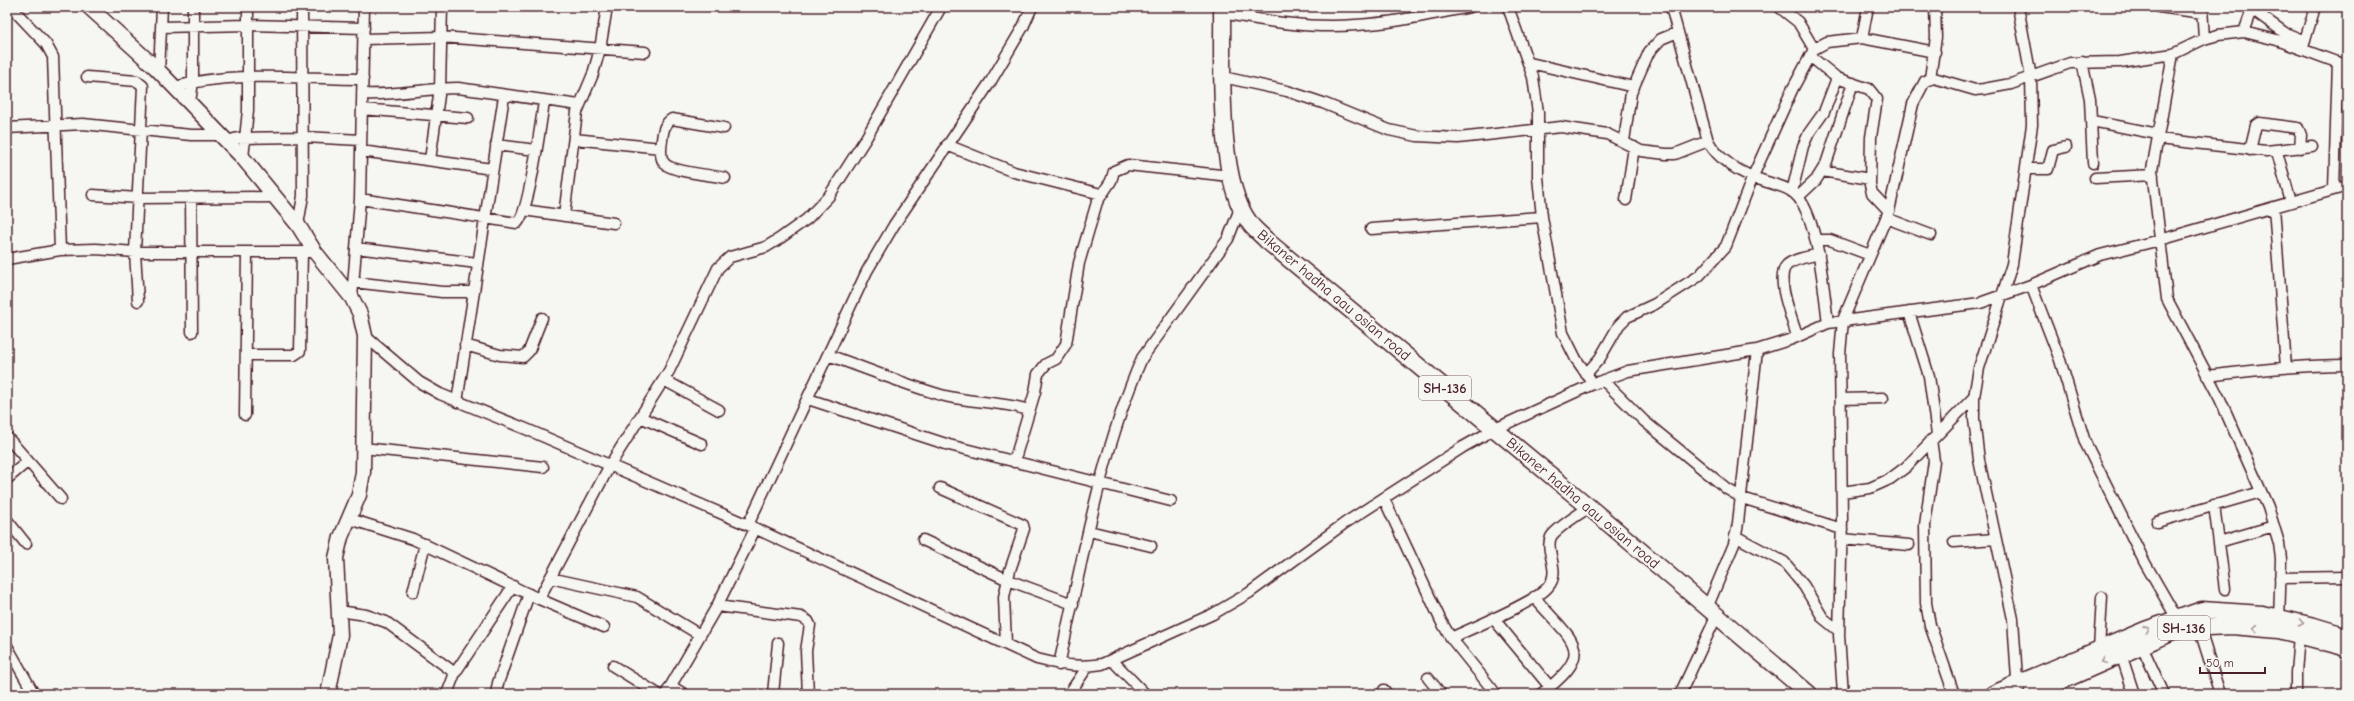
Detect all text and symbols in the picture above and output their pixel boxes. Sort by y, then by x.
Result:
street label: Bikaner hadha aau osian road [1254,226,1414,364]
road number: SH-136 [1419,376,1471,400]
street label: Bikaner hadha aau osian road [1503,434,1663,572]
road number: SH-136 [2158,616,2210,640]
one-way arrow [2298,618,2304,626]
one-way arrow [2252,623,2258,632]
one-way arrow [2144,626,2151,634]
scale bar [2200,649,2265,675]
one-way arrow [2101,656,2108,664]
text: 50 m [2206,656,2234,670]

